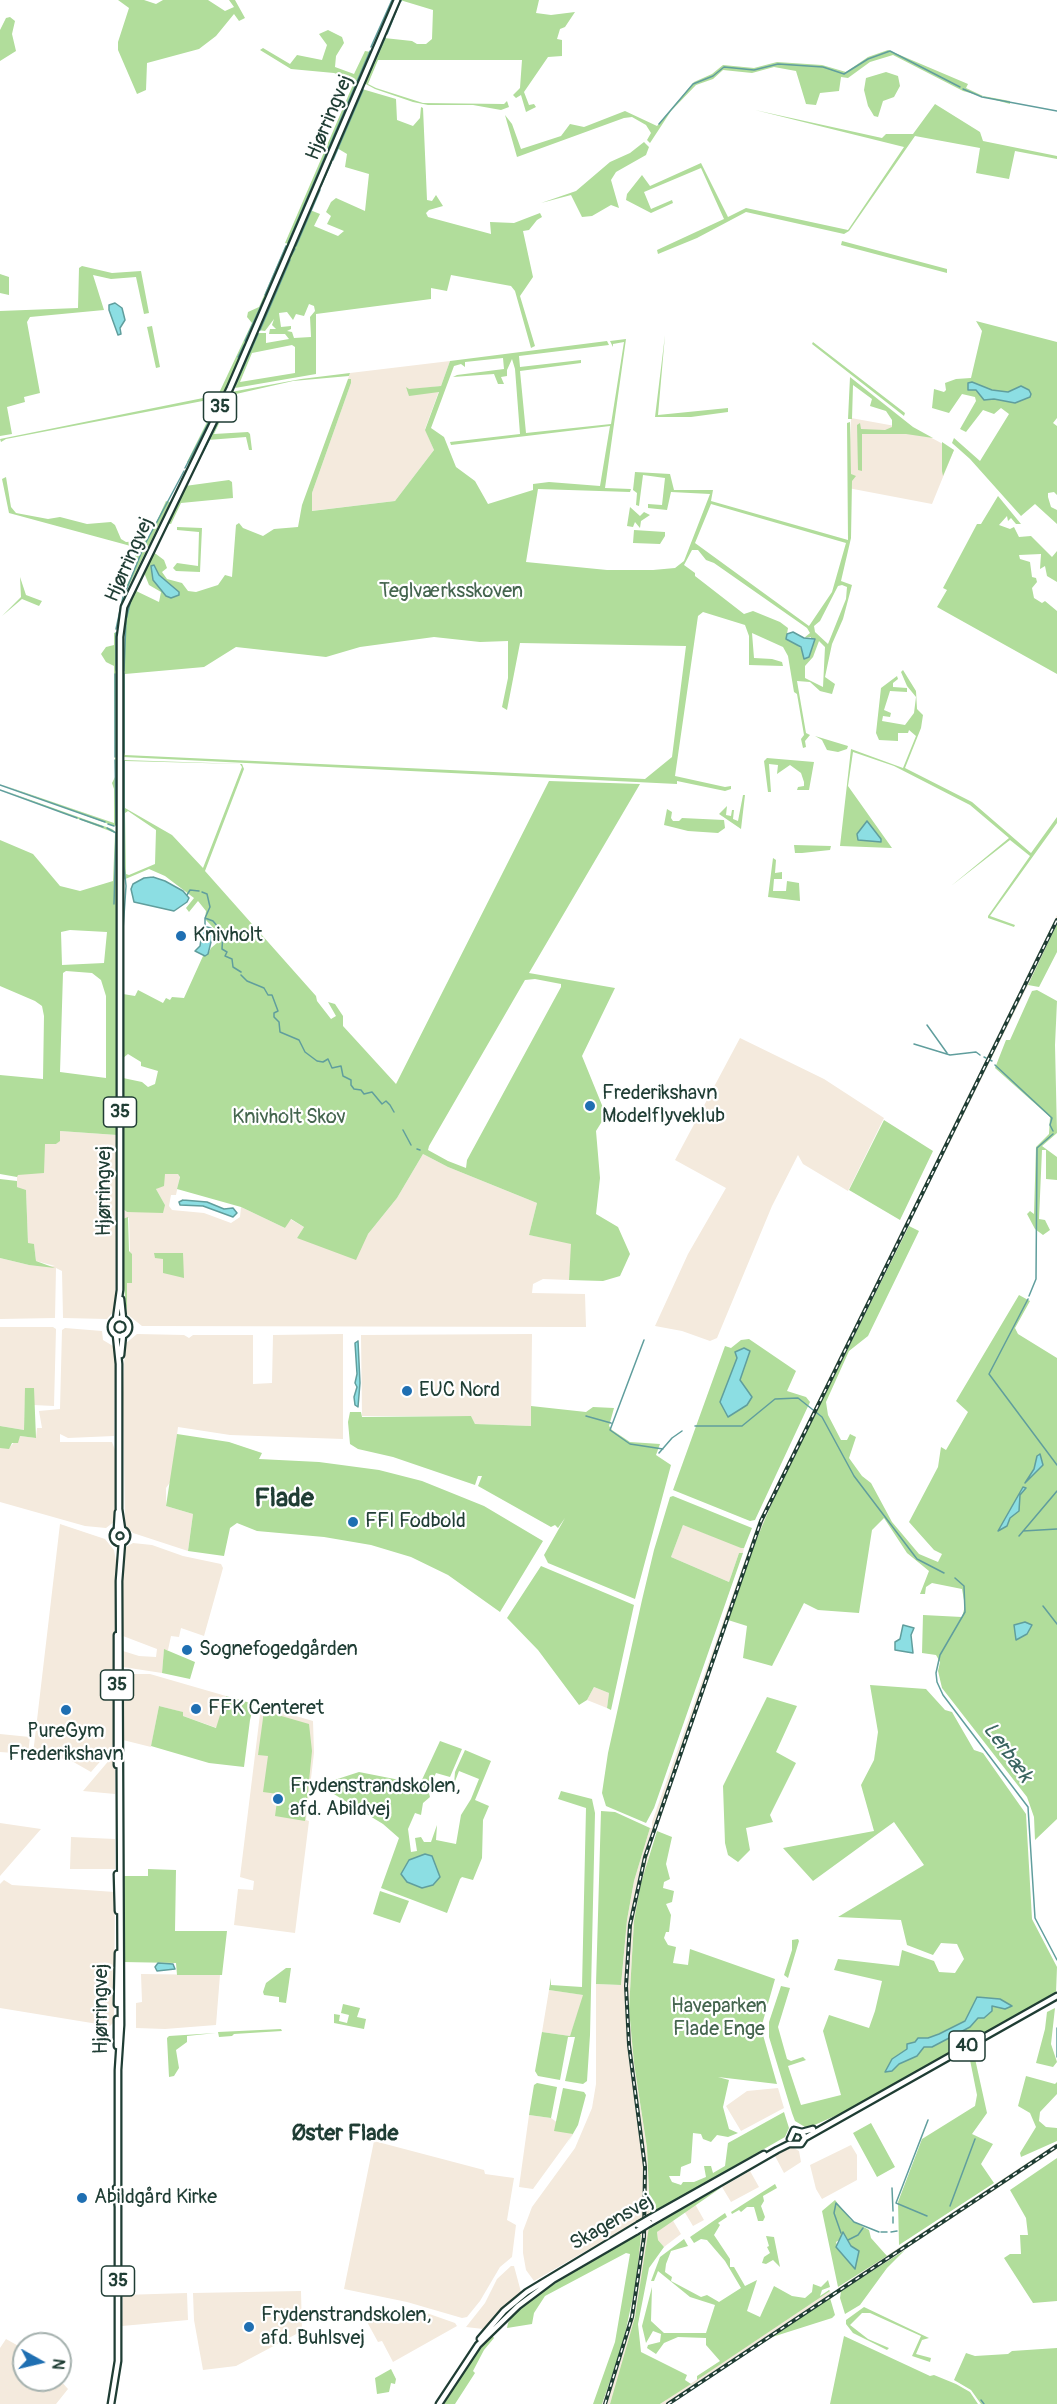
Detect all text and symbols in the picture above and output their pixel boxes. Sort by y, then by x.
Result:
street label: Hjørringvej [301,72,359,164]
road number: 35 [204,392,236,422]
street label: Hjørringvej [101,514,159,606]
park label: Teglværksskoven [379,580,523,604]
place label: Knivholt [193,924,262,948]
marker: Knivholt [174,929,188,943]
place label: Frederikshavn Modelflyveklub [602,1082,725,1129]
road number: 35 [104,1097,136,1127]
marker: Frederikshavn Modelflyveklub [583,1099,597,1113]
park label: Knivholt Skov [232,1106,346,1130]
street label: Hjørringvej [93,1146,117,1236]
place label: EUC Nord [419,1379,500,1403]
marker: EUC Nord [400,1384,414,1398]
district label: Flade [254,1483,314,1515]
place label: FFI Fodbold [365,1510,466,1534]
marker: FFI Fodbold [346,1515,360,1529]
place label: Sognefogedgården [199,1638,358,1662]
marker: Sognefogedgården [180,1643,194,1657]
road number: 35 [100,1670,134,1700]
place label: FFK Centeret [208,1697,324,1721]
marker: FFK Centeret [189,1702,203,1716]
marker: PureGym Frederikshavn [59,1703,73,1717]
water label: Lerbæk [977,1718,1037,1788]
place label: PureGym Frederikshavn [8,1720,124,1767]
place label: Frydenstrandskolen, afd. Abildvej [290,1775,461,1822]
marker: Frydenstrandskolen, afd. Abildvej [271,1792,285,1806]
street label: Hjørringvej [90,1964,114,2054]
park label: Haveparken Flade Enge [671,1995,767,2042]
road number: 40 [949,2031,985,2061]
district label: Øster Flade [292,2121,398,2147]
place label: Abildgård Kirke [94,2186,217,2210]
street label: Skagensvej [566,2190,658,2256]
marker: Abildgård Kirke [75,2191,89,2205]
road number: 35 [102,2266,134,2296]
place label: Frydenstrandskolen, afd. Buhlsvej [261,2304,432,2351]
marker: Frydenstrandskolen, afd. Buhlsvej [242,2320,256,2334]
north arrow [12,2332,72,2392]
text: N [47,2357,69,2371]

